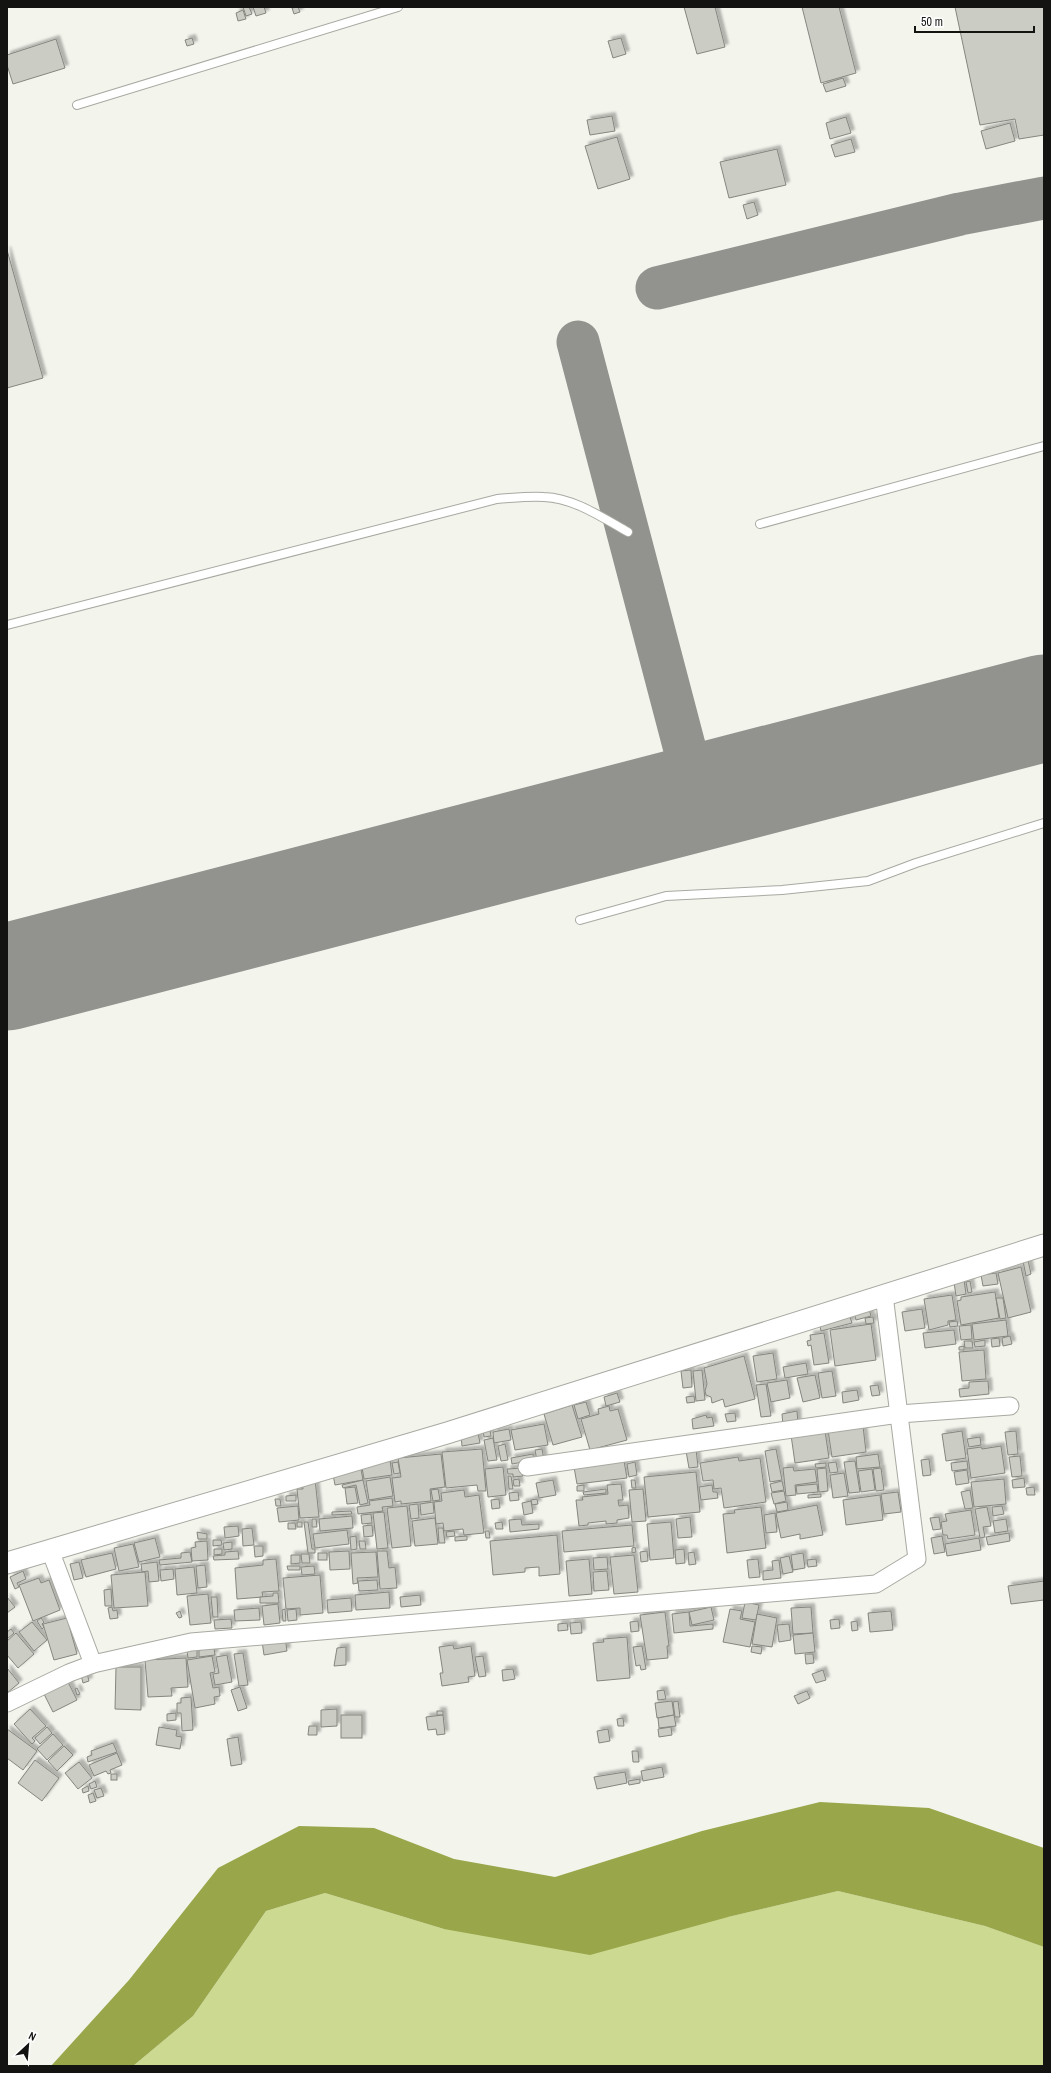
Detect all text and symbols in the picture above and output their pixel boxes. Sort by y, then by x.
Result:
scale bar [915,8,1034,34]
text: 50 m [921,14,943,30]
north arrow [8,2025,48,2065]
text: N [26,2028,38,2044]

